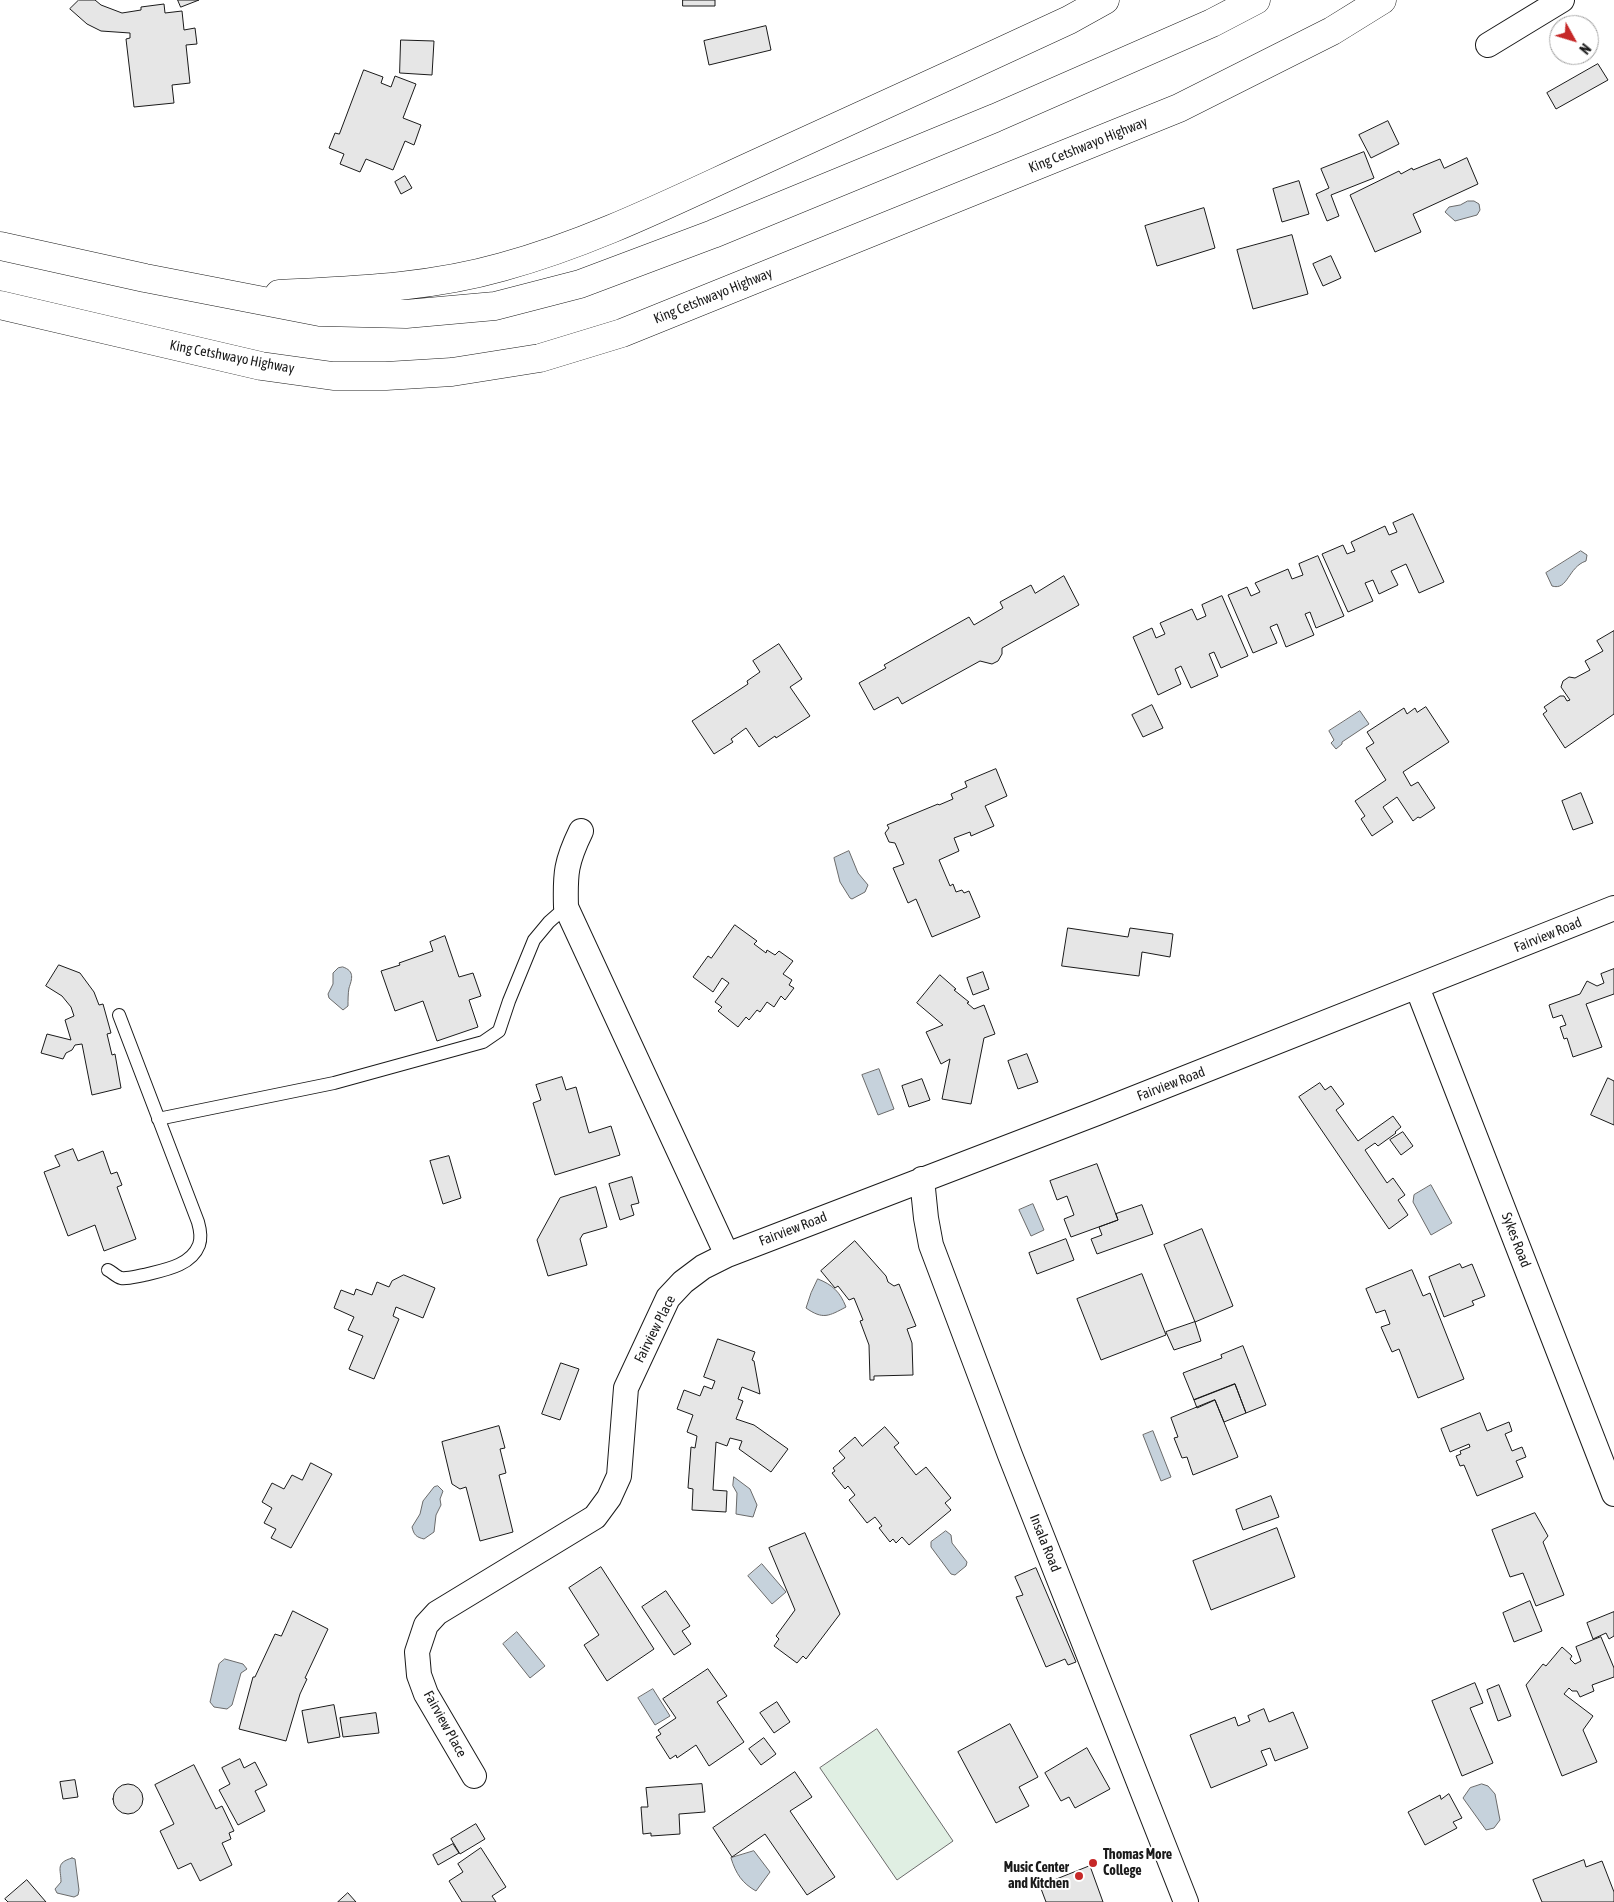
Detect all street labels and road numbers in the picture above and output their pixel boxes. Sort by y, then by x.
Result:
street label: King Cetshwayo Highway [1026,113,1150,177]
street label: King Cetshwayo Highway [651,264,775,328]
street label: King Cetshwayo Highway [168,337,296,377]
street label: Fairview Road [1512,914,1584,956]
street label: Fairview Road [1135,1063,1207,1105]
street label: Fairview Road [757,1208,829,1250]
street label: Sykes Road [1498,1210,1534,1270]
street label: Fairview Place [631,1293,679,1365]
street label: Insala Road [1026,1512,1064,1574]
street label: Fairview Place [420,1688,470,1760]

